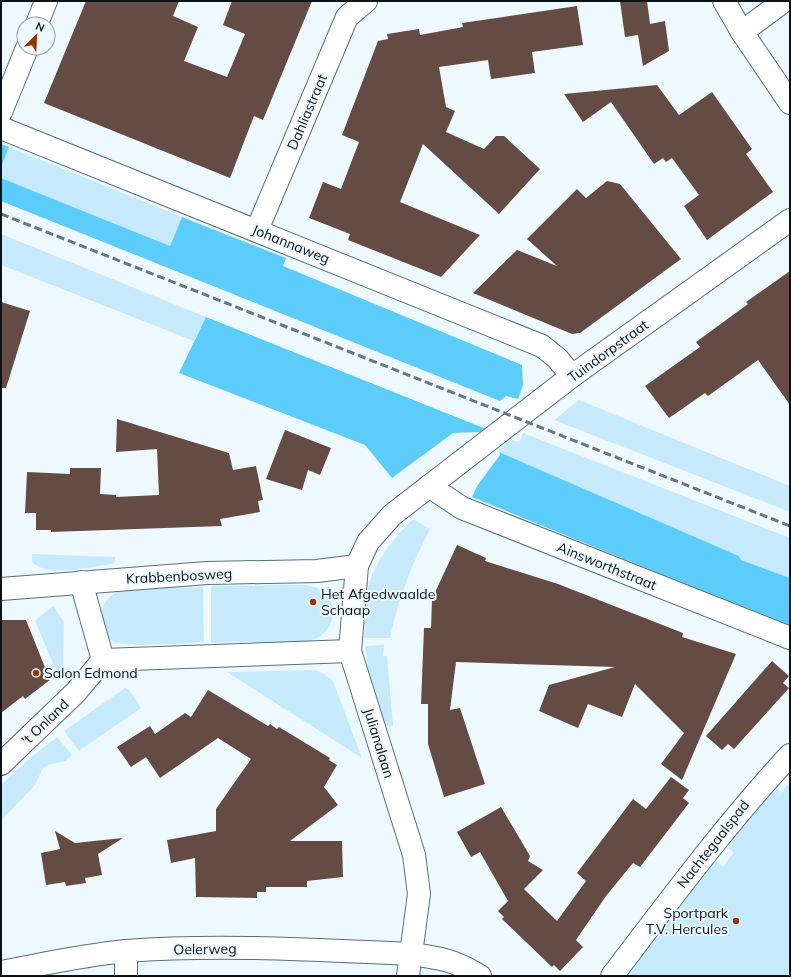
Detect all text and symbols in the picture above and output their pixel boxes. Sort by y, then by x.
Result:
north arrow [16,16,56,56]
text: N [33,19,47,35]
street label: Dahliastraat [283,71,331,153]
street label: Johannaweg [250,220,332,268]
street label: Tuindorpstraat [564,316,652,386]
street label: Ainsworthstraat [555,538,659,594]
street label: Krabbenbosweg [125,564,233,588]
place label: Het Afgedwaalde Schaap [321,585,435,619]
marker: Het Afgedwaalde Schaap [308,597,318,607]
place label: Salon Edmond [44,664,138,682]
marker: Salon Edmond [31,668,41,678]
street label: 't Onland [18,695,72,749]
street label: Julianalaan [360,706,398,780]
street label: Nachtegaalspad [673,796,753,892]
place label: Sportpark T.V. Hercules [646,904,729,938]
marker: Sportpark T.V. Hercules [731,916,741,926]
street label: Oelerweg [173,939,237,959]

